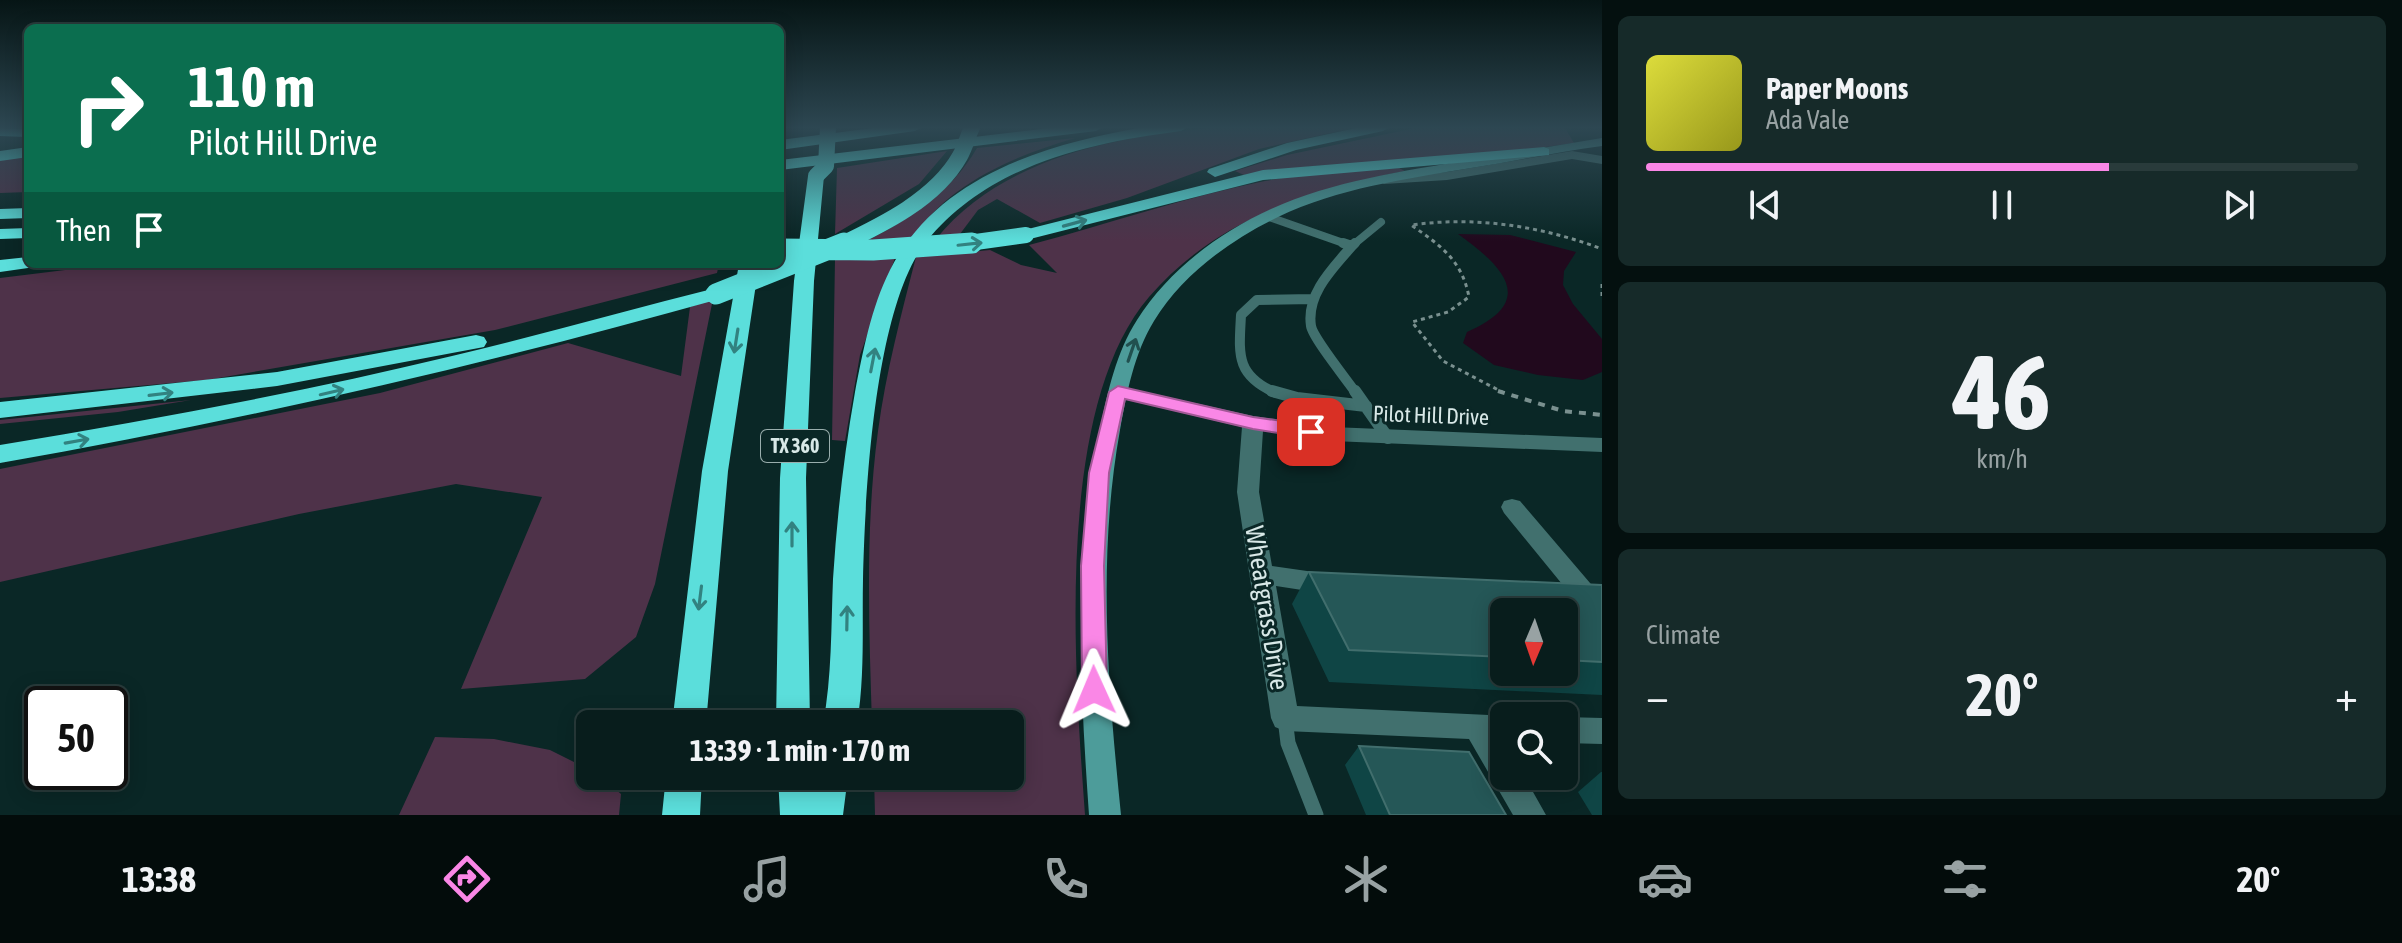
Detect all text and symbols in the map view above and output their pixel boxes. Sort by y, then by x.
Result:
text: 110 m [188,55,315,119]
icon: right [56,56,160,160]
text: Paper Moons [1766,71,1908,105]
text: Ada Vale [1766,105,1849,135]
text: Pilot Hill Drive [188,121,378,163]
icon: previous [1743,183,1787,227]
icon: pause [1980,183,2024,227]
icon: next [2217,183,2261,227]
icon: arrive [127,208,171,252]
text: Then [56,213,111,247]
one-way arrow [1062,215,1088,230]
one-way arrow [956,237,983,252]
one-way arrow [728,328,743,353]
text: 46 [1953,332,2051,451]
one-way arrow [1125,338,1140,363]
one-way arrow [866,348,881,373]
one-way arrow [319,384,345,399]
one-way arrow [147,386,174,401]
pin [1277,398,1345,466]
street label: Pilot Hill Drive [1373,400,1489,430]
icon: arrive [1289,410,1333,454]
road number: TX 360 [761,430,829,462]
one-way arrow [64,433,89,448]
text: km/h [1976,444,2028,474]
one-way arrow [784,521,800,548]
street label: Wheatgrass Drive [1239,524,1295,692]
one-way arrow [693,585,708,611]
north arrow [1490,598,1578,686]
map controls [1490,598,1578,790]
one-way arrow [839,605,854,632]
text: Climate [1646,620,1720,650]
position arrow [1052,648,1136,732]
text: 20° [1966,660,2038,729]
text: − [1646,670,1669,720]
text: + [2335,670,2358,720]
speed limit sign: 50 [24,686,128,790]
button: search [1490,702,1578,790]
text: 13:39 · 1 min · 170 m [690,733,910,767]
icon: directions [439,851,495,907]
icon: music [739,851,795,907]
icon: phone [1038,851,1094,907]
icon: climate [1338,851,1394,907]
icon: car [1637,851,1693,907]
icon: filters [1937,851,1993,907]
text: 13:38 [122,858,196,900]
text: 20° [2236,858,2280,900]

